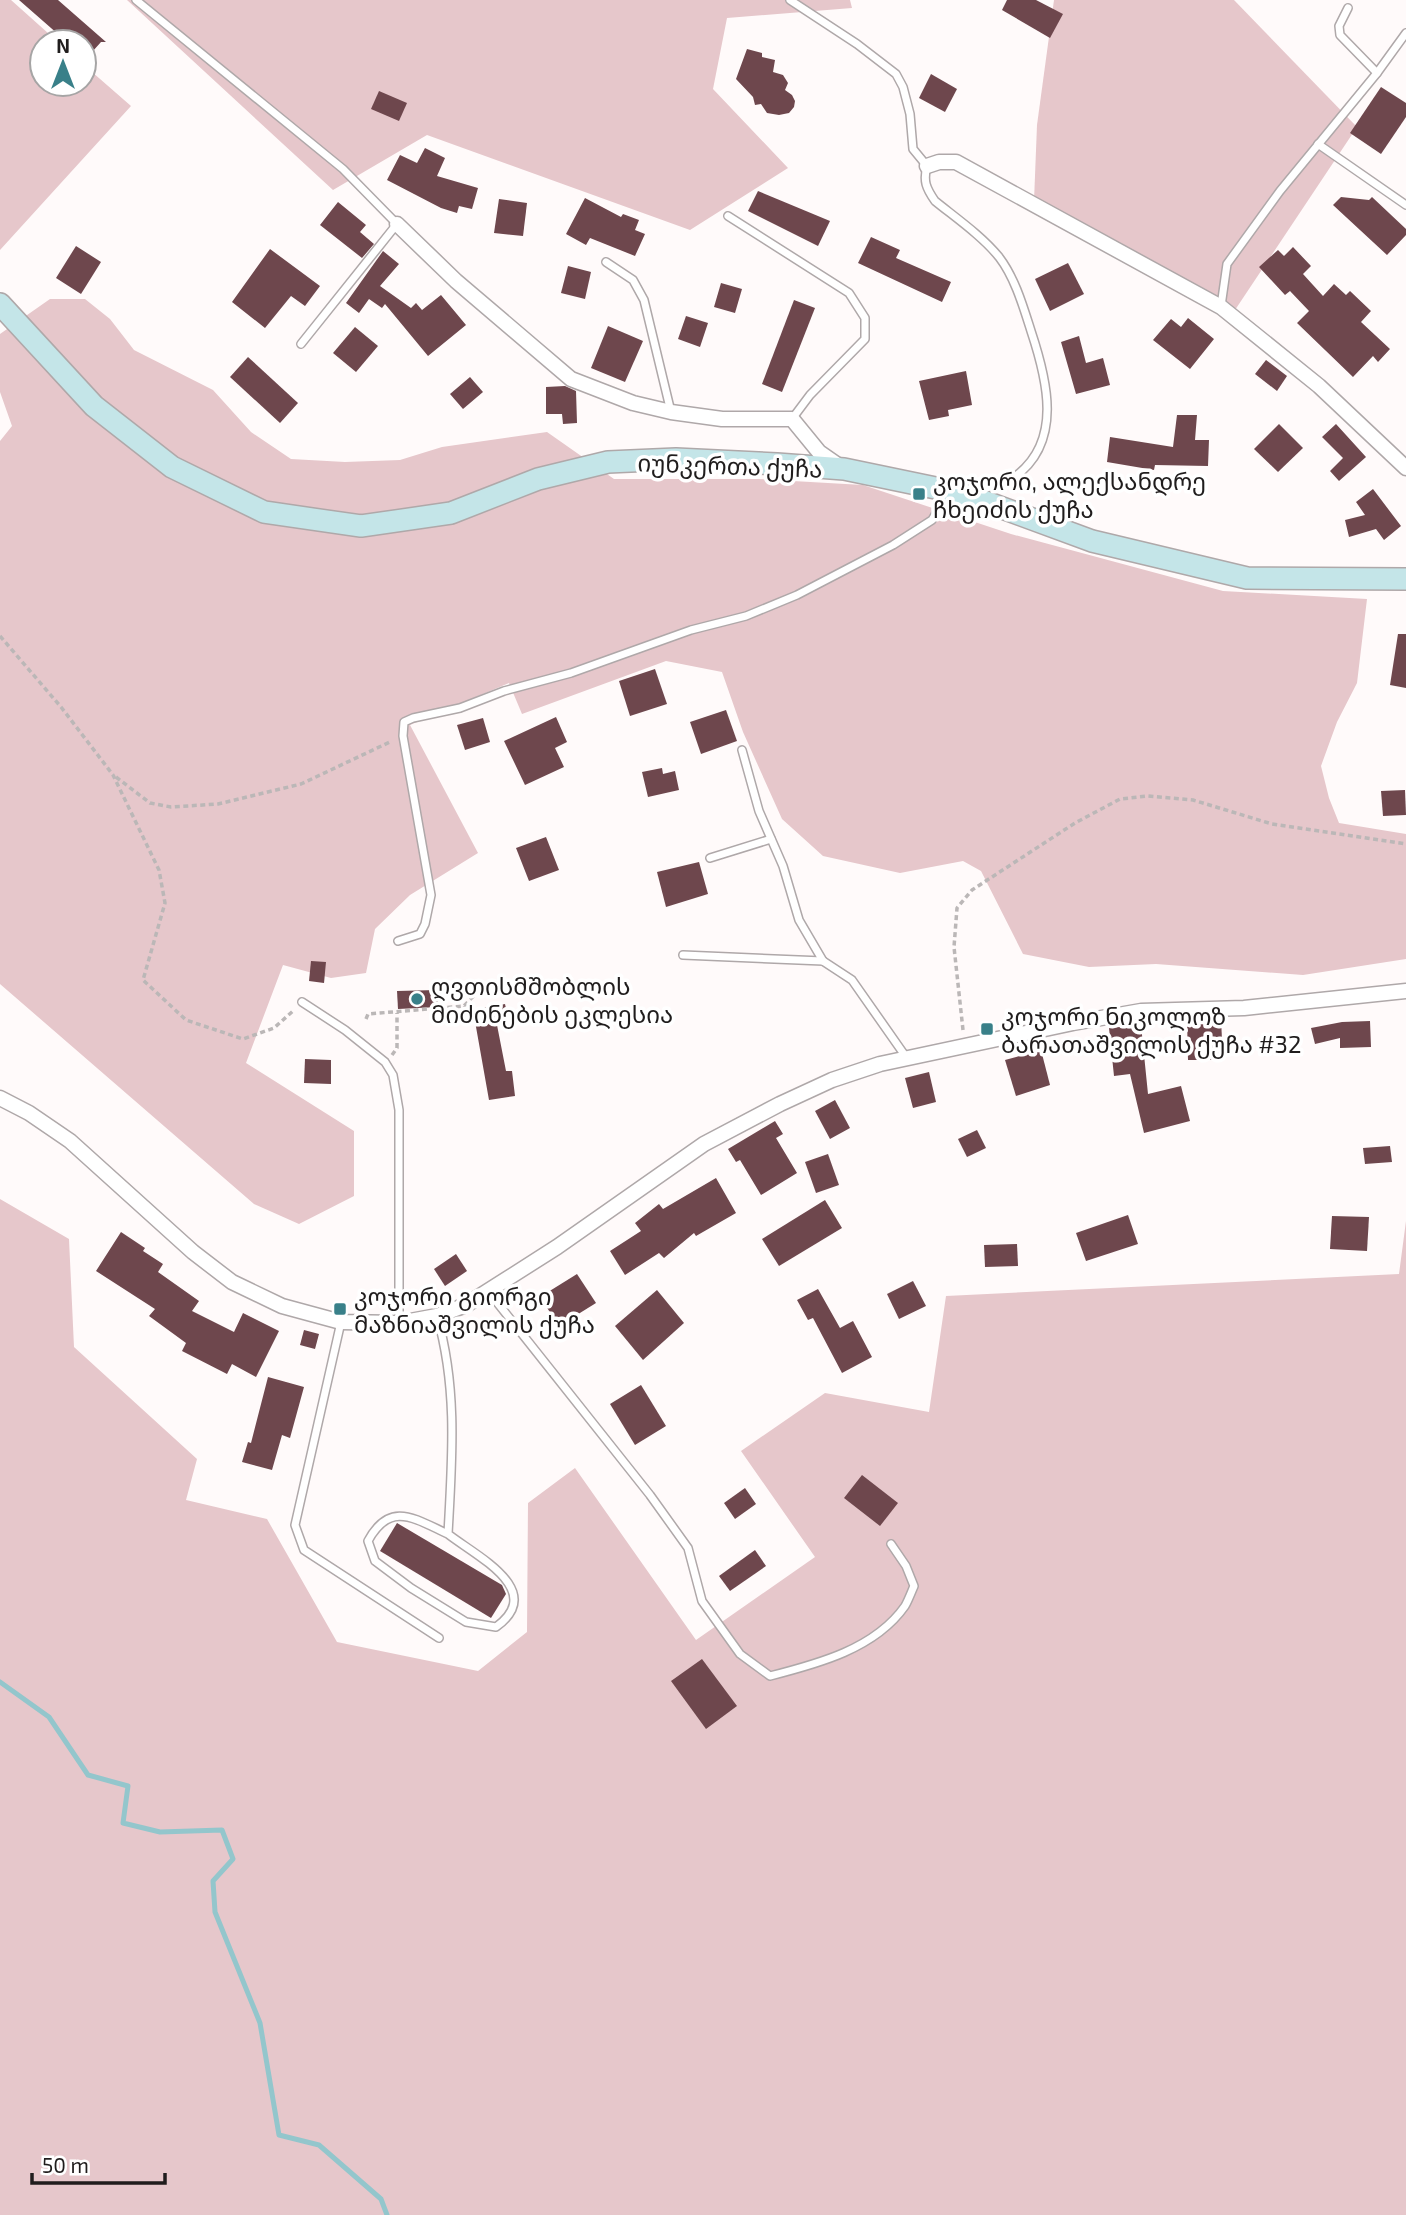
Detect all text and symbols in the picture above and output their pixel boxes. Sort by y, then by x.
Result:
north arrow [28,28,98,98]
text: N [56,34,70,57]
street label: იუნკერთა ქუჩა [637,447,823,484]
place label: კოჯორი, ალექსანდრე ჩხეიძის ქუჩა [933,466,1206,524]
marker: კოჯორი, ალექსანდრე ჩხეიძის ქუჩა [911,486,927,502]
place label: ღვთისმშობლის მიძინების ეკლესია [431,971,673,1029]
marker: ღვთისმშობლის მიძინების ეკლესია [409,991,425,1007]
place label: კოჯორი ნიკოლოზ ბარათაშვილის ქუჩა #32 [1001,1001,1301,1059]
marker: კოჯორი ნიკოლოზ ბარათაშვილის ქუჩა #32 [979,1021,995,1037]
place label: კოჯორი გიორგი მაზნიაშვილის ქუჩა [354,1281,595,1339]
marker: კოჯორი გიორგი მაზნიაშვილის ქუჩა [332,1301,348,1317]
scale bar [32,2142,164,2186]
text: 50 m [42,2152,89,2177]

